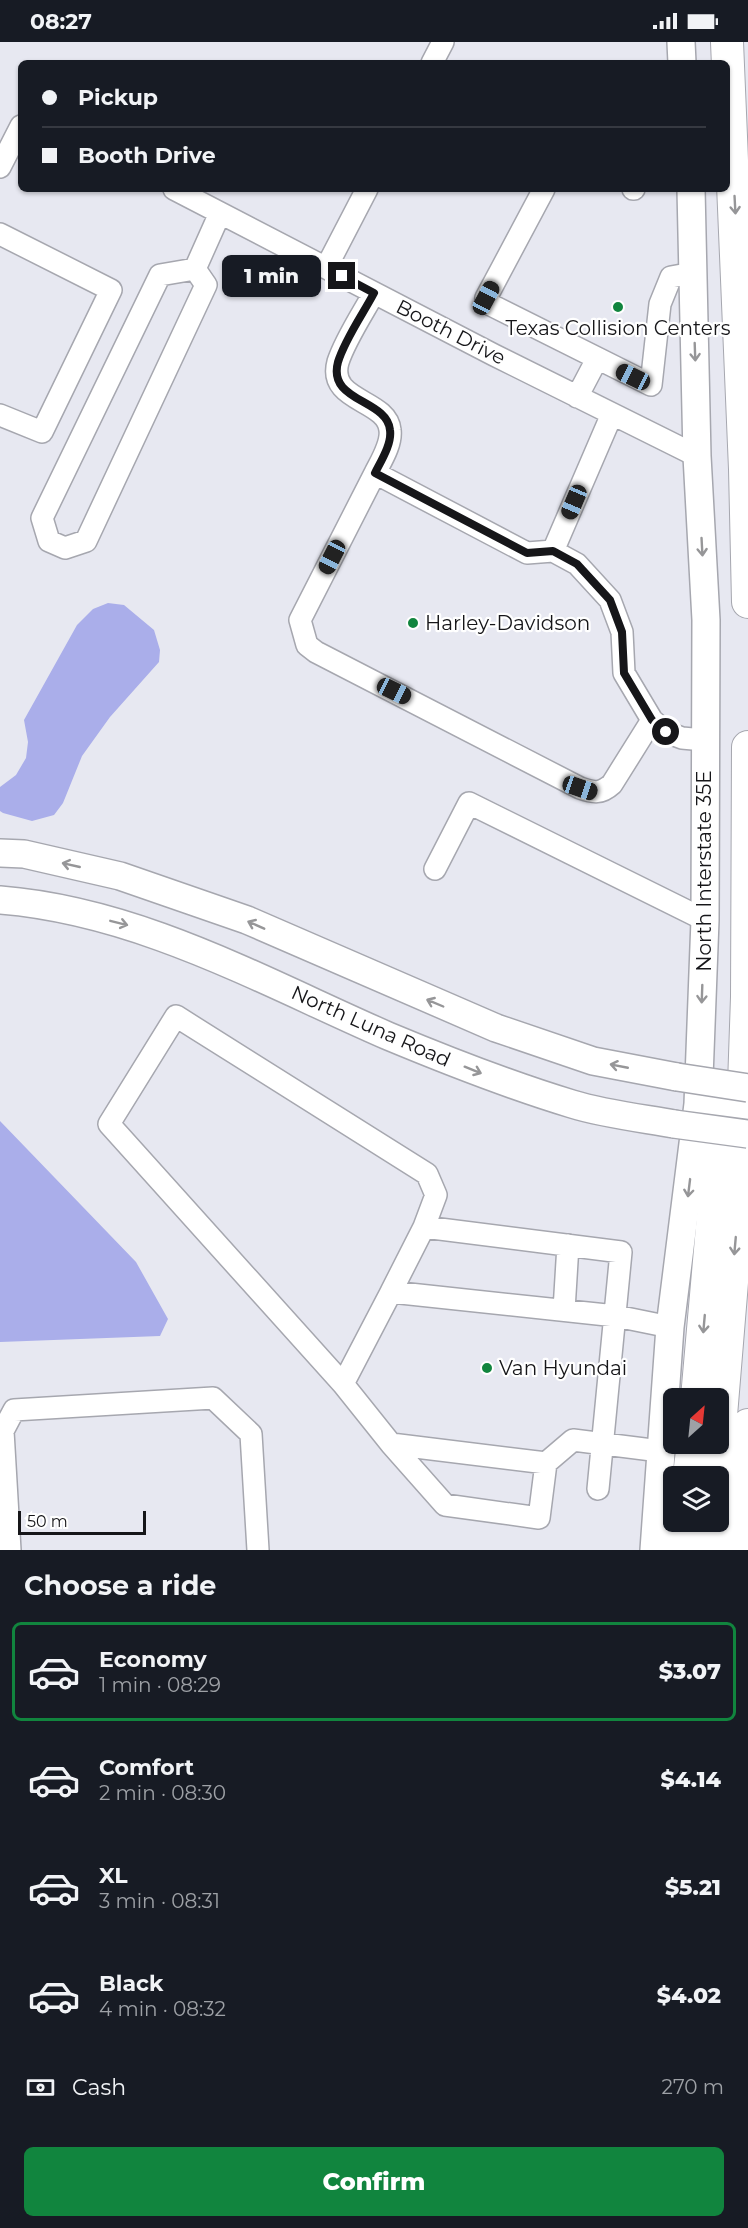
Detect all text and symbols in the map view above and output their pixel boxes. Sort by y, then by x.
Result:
text: 08:27 [30,8,92,35]
text: Pickup [78,84,158,111]
text: Booth Drive [78,142,216,169]
one-way arrow [729,195,740,215]
callout: 1 min [222,255,321,297]
route end [328,262,355,289]
text: 1 min [244,264,299,288]
car [470,278,502,318]
street label: Booth Drive [392,294,510,370]
marker: Texas Collision Centers [611,300,625,314]
place label: Texas Collision Centers [505,316,731,340]
one-way arrow [689,342,701,362]
car [613,361,653,393]
car [559,482,589,522]
car [316,537,348,577]
one-way arrow [697,537,708,557]
place label: Harley-Davidson [425,611,590,635]
marker: Harley-Davidson [406,616,420,630]
car [374,675,414,707]
route start [652,718,679,745]
street label: North Interstate 35E [692,770,716,972]
car [560,774,600,802]
one-way arrow [62,858,81,870]
one-way arrow [109,917,128,929]
one-way arrow [248,918,266,930]
street label: North Luna Road [288,980,454,1072]
one-way arrow [697,984,708,1004]
one-way arrow [427,997,445,1008]
one-way arrow [610,1060,630,1071]
one-way arrow [463,1065,482,1076]
one-way arrow [683,1178,694,1198]
one-way arrow [729,1236,740,1256]
one-way arrow [698,1314,709,1333]
place label: Van Hyundai [499,1356,627,1380]
marker: Van Hyundai [480,1361,494,1375]
north arrow [663,1388,729,1454]
map controls [663,1388,729,1532]
button: layers [663,1466,729,1532]
scale bar [18,1508,146,1536]
text: 50 m [27,1512,68,1531]
text: Choose a ride [24,1569,216,1602]
icon: car [27,1645,81,1699]
text: Economy [99,1646,207,1673]
text: $3.07 [659,1658,721,1685]
text: 1 min · 08:29 [99,1673,221,1697]
icon: car [27,1753,81,1807]
text: Comfort [99,1754,194,1781]
text: $4.14 [661,1766,721,1793]
text: 2 min · 08:30 [99,1781,226,1805]
icon: car [27,1861,81,1915]
text: XL [99,1862,128,1889]
text: $5.21 [665,1874,721,1901]
text: 3 min · 08:31 [99,1889,220,1913]
icon: car [27,1969,81,2023]
text: Black [99,1970,163,1997]
text: $4.02 [657,1982,721,2009]
text: 4 min · 08:32 [99,1997,226,2021]
icon: cash [24,2071,57,2104]
text: Cash [72,2074,126,2101]
text: 270 m [662,2075,724,2099]
button: Confirm [24,2147,724,2216]

